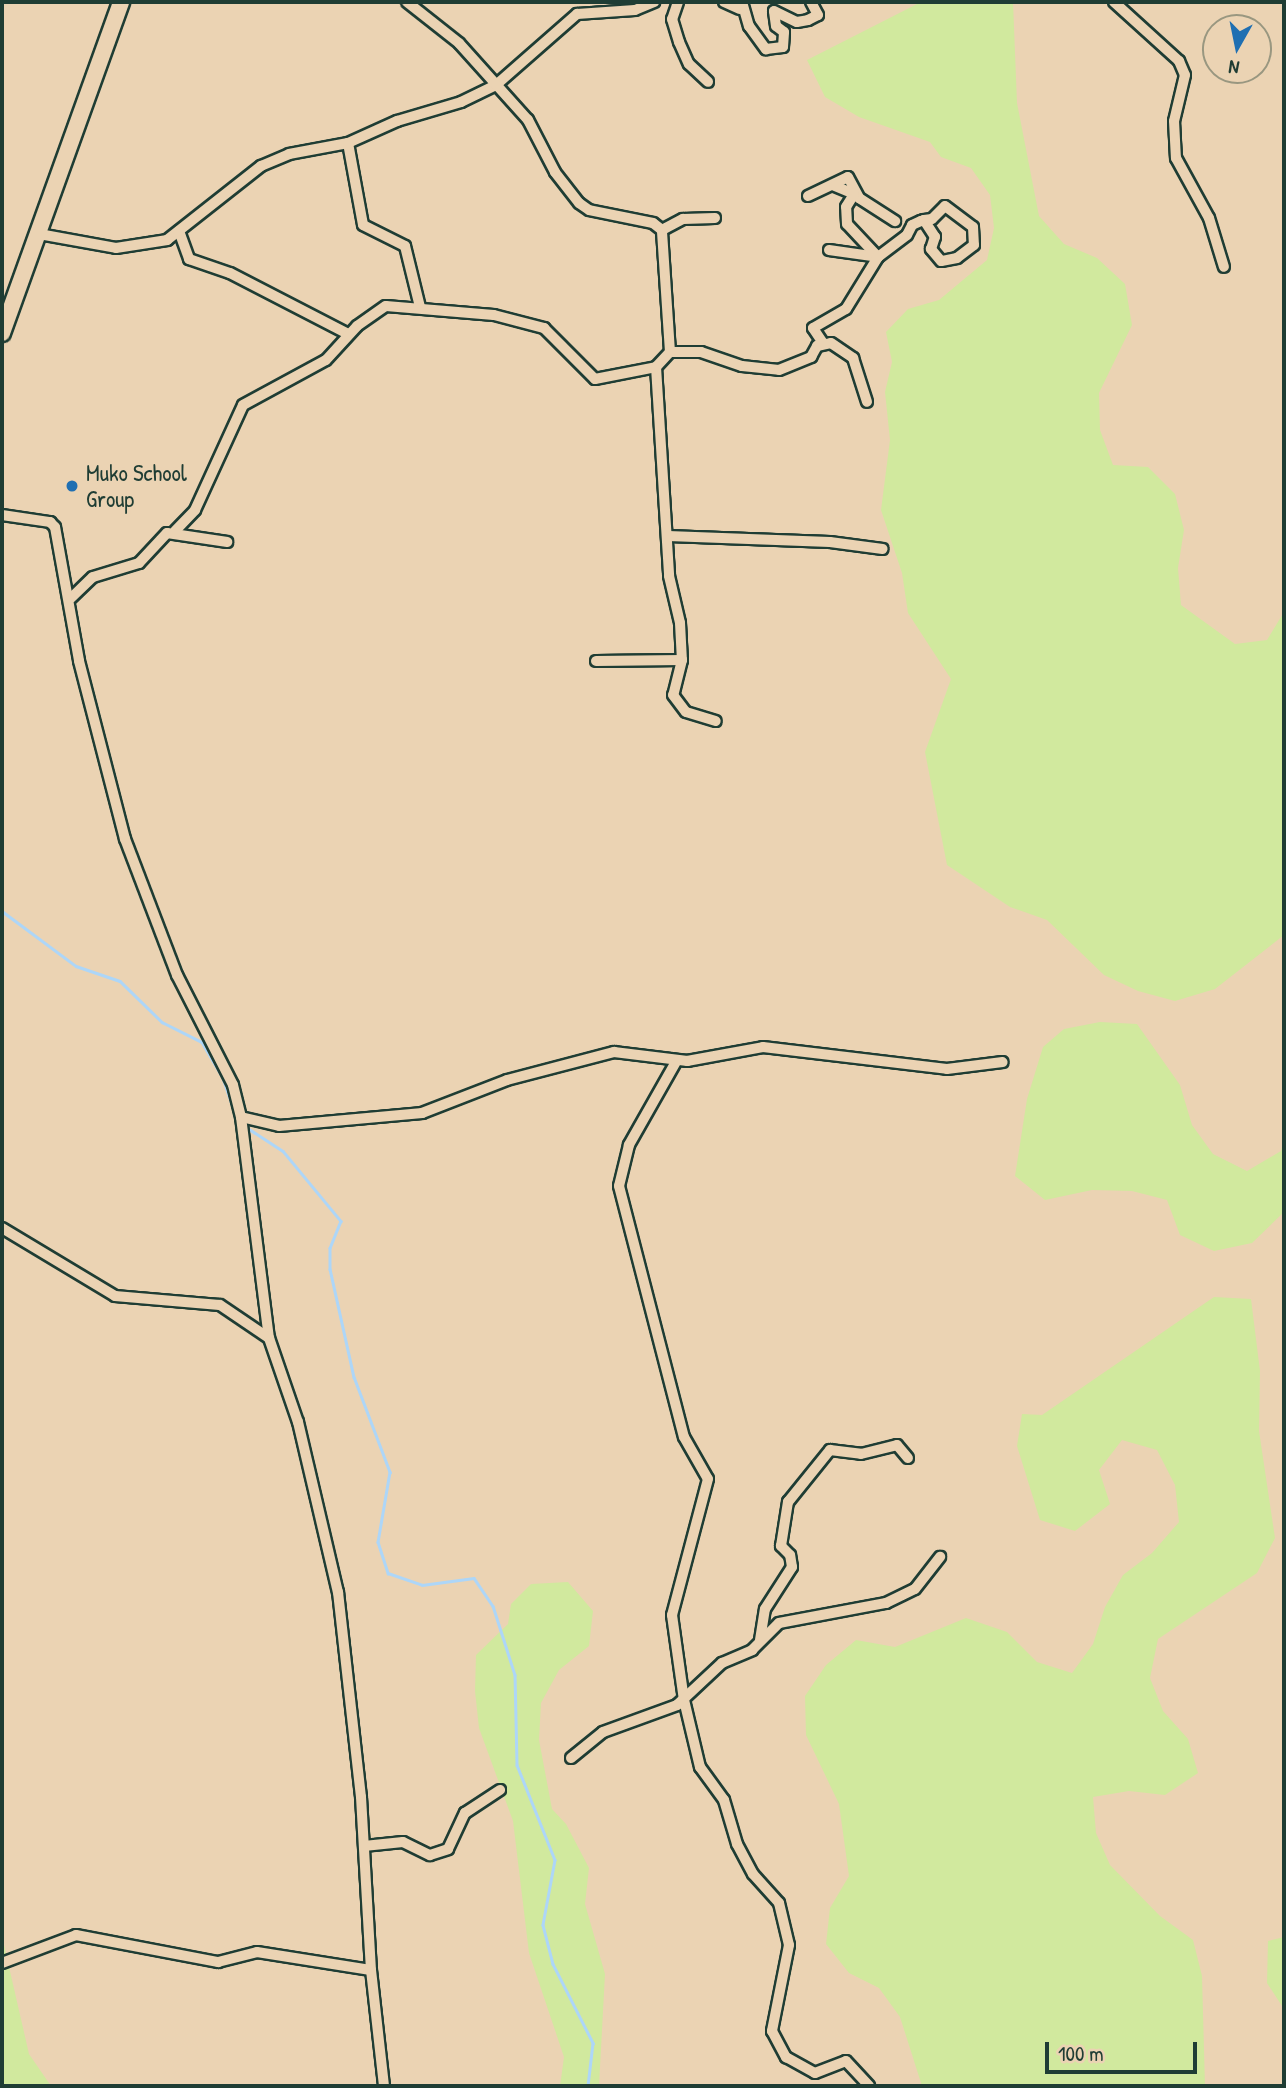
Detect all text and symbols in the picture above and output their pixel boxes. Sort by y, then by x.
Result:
north arrow [1202,14,1272,84]
text: N [1227,54,1241,81]
place label: Muko School Group [86,459,187,513]
marker: Muko School Group [64,478,80,494]
scale bar [1048,2028,1200,2072]
text: 100 m [1058,2039,1104,2068]

